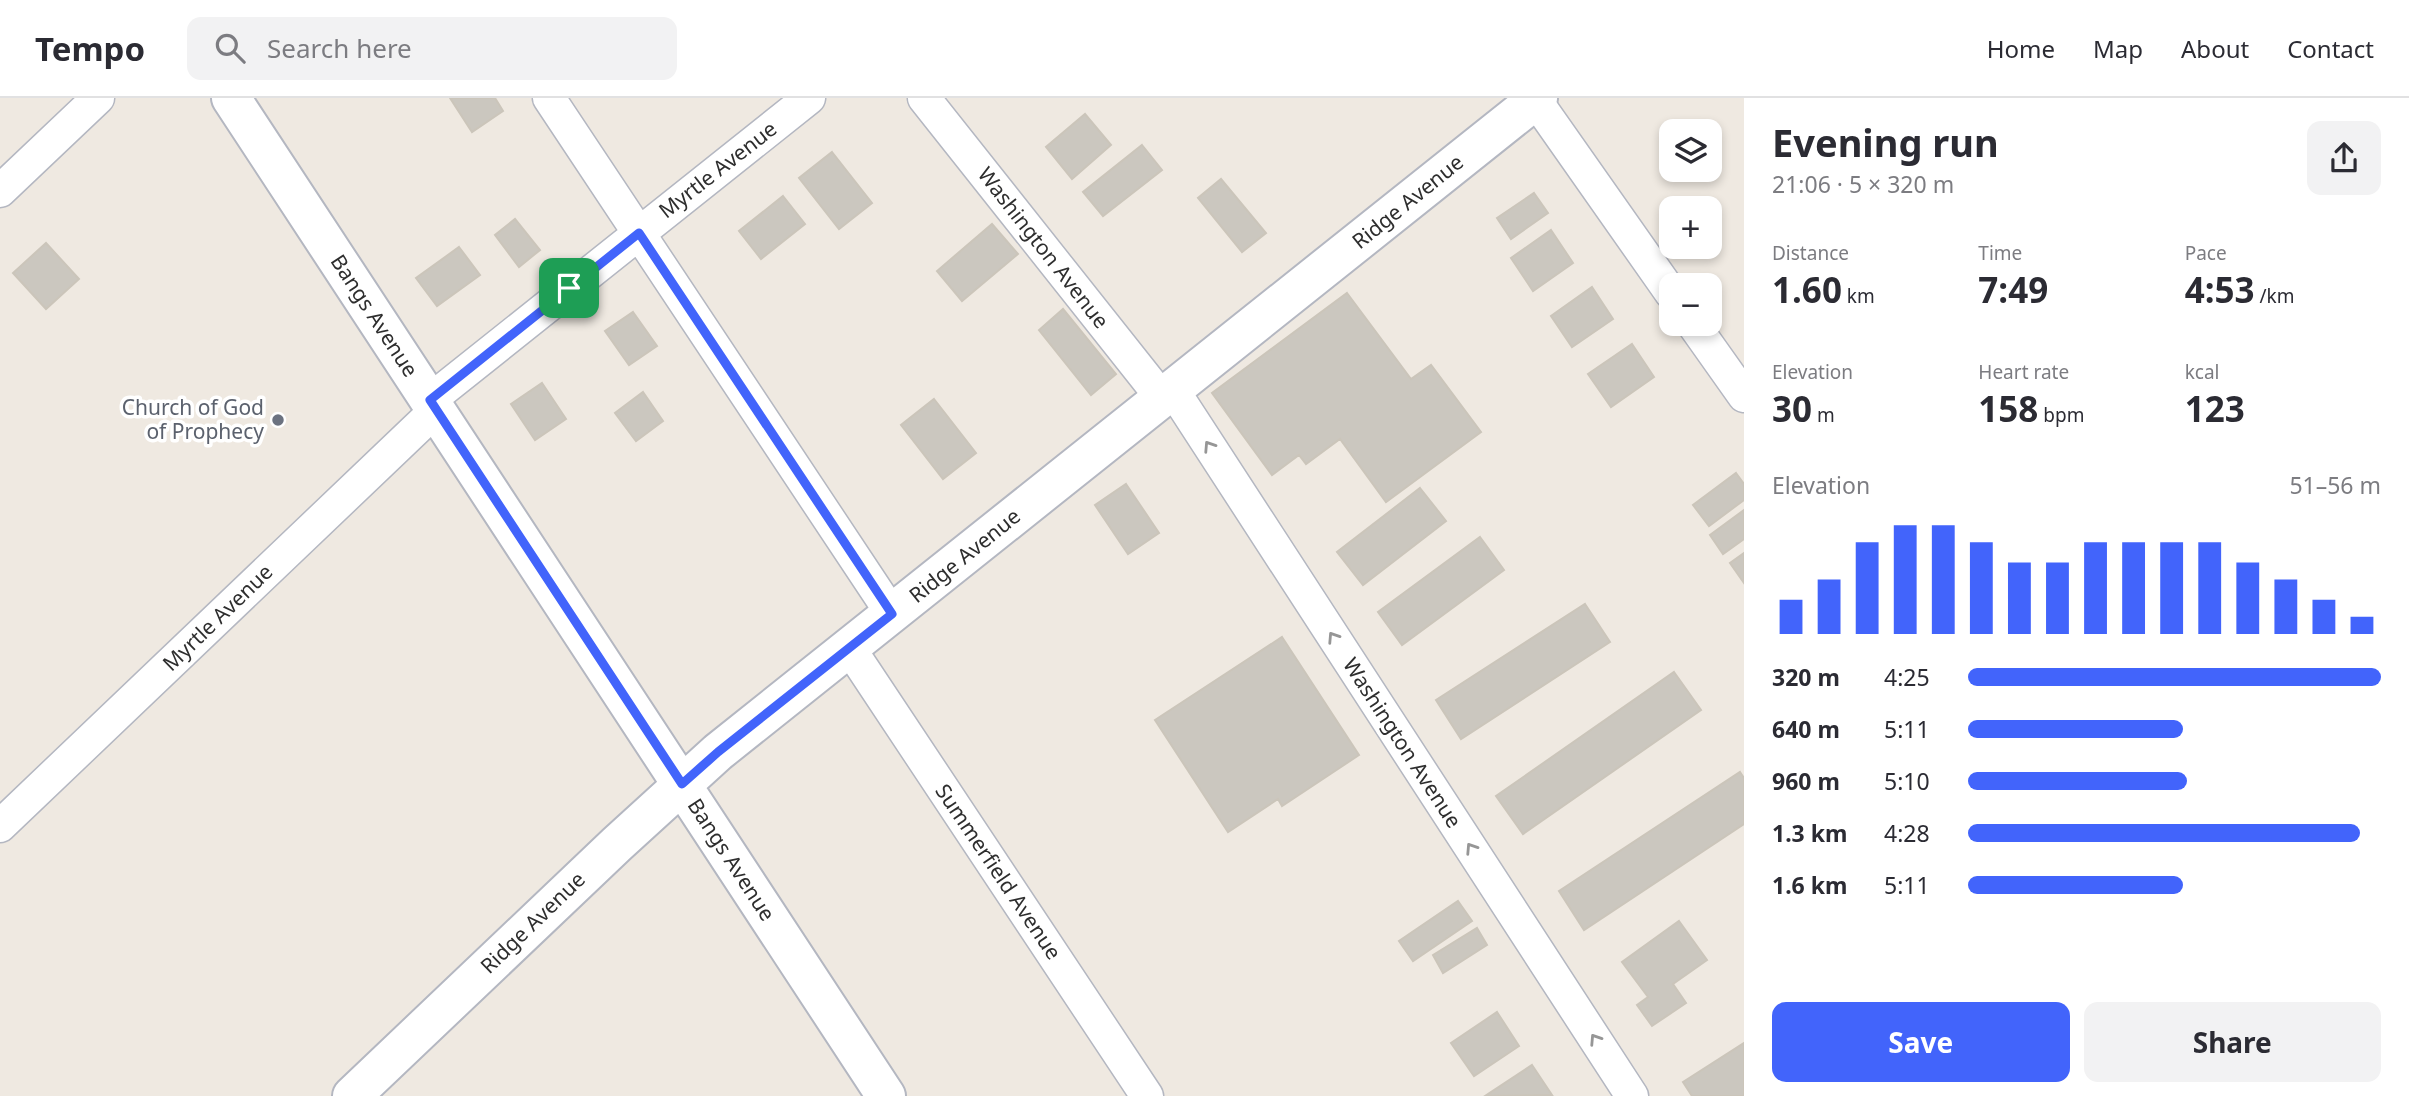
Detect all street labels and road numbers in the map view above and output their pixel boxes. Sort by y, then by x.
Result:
street label: Myrtle Avenue [653,114,782,224]
street label: Ridge Avenue [1346,148,1469,255]
street label: Washington Avenue [972,161,1116,334]
street label: Bangs Avenue [325,249,425,382]
street label: Ridge Avenue [903,502,1026,609]
street label: Myrtle Avenue [156,558,278,677]
street label: Washington Avenue [1337,652,1468,833]
street label: Summerfield Avenue [930,778,1068,965]
street label: Bangs Avenue [682,793,782,926]
street label: Ridge Avenue [474,865,591,979]

